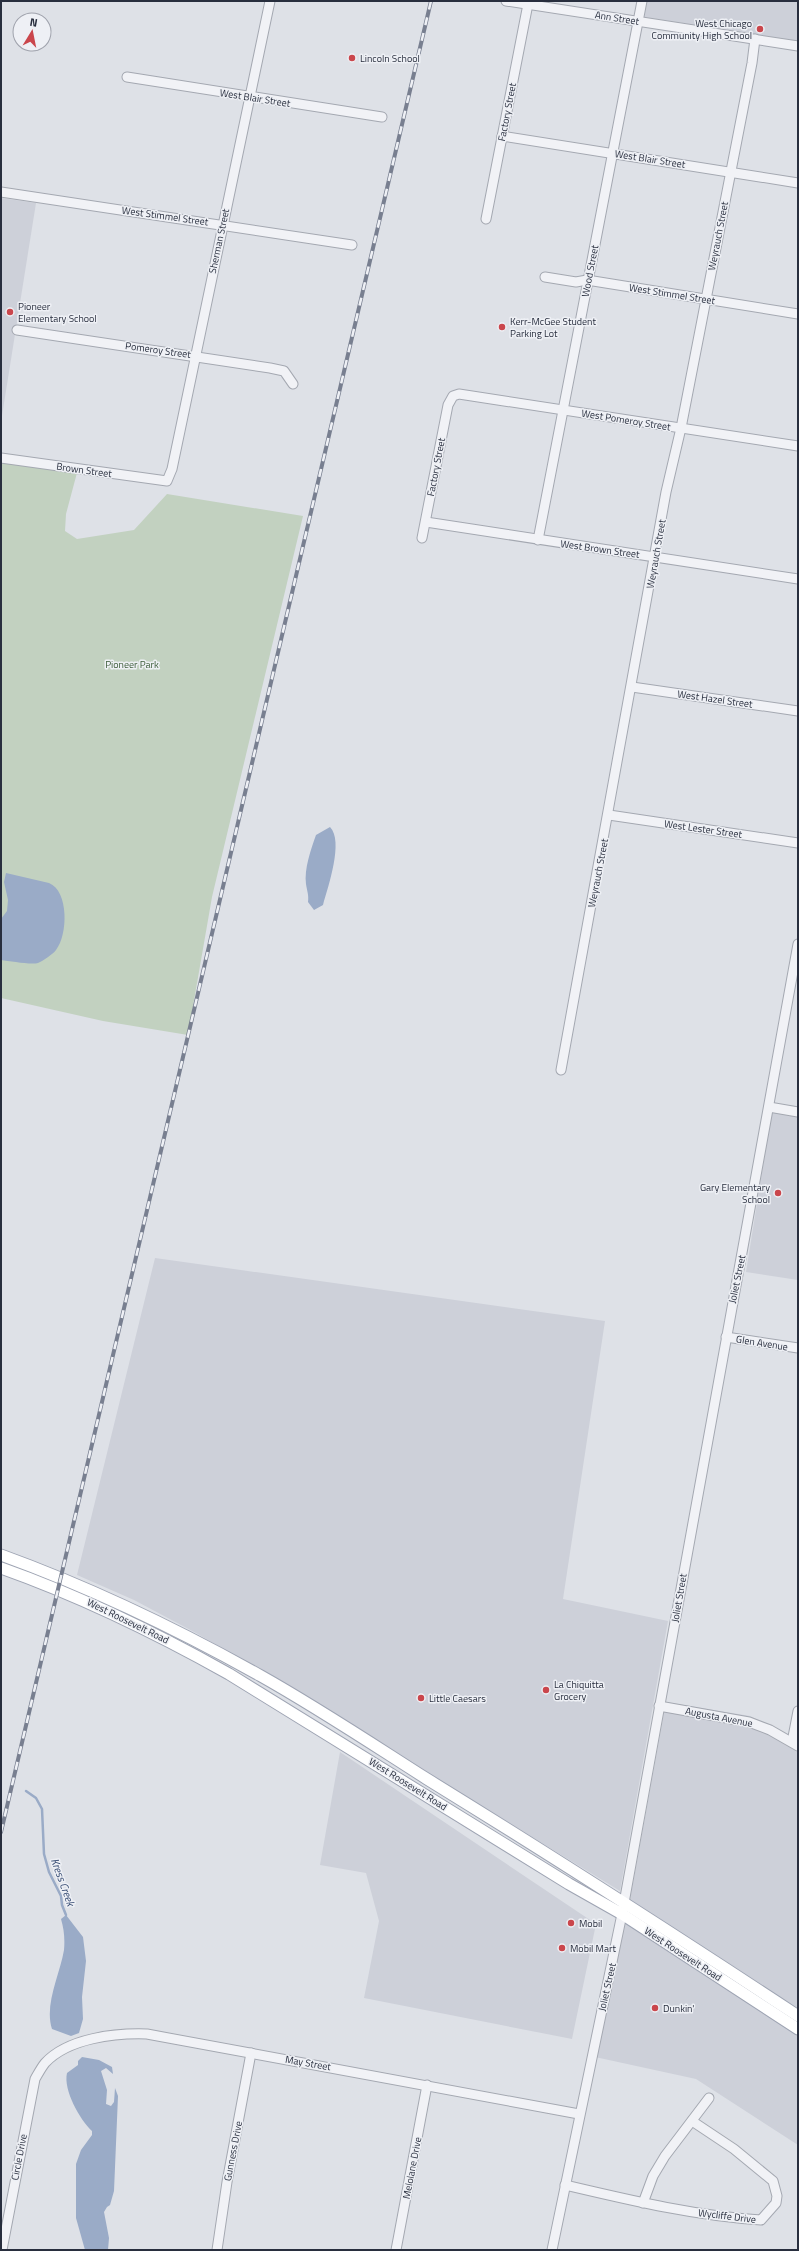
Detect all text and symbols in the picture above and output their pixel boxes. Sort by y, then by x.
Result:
street label: Ann Street [594,7,641,29]
north arrow [12,12,52,52]
text: N [29,14,39,31]
place label: West Chicago Community High School [652,16,752,43]
marker: West Chicago Community High School [755,24,765,34]
place label: Lincoln School [360,51,420,66]
marker: Lincoln School [347,53,357,63]
street label: Factory Street [494,81,520,143]
street label: West Blair Street [219,85,292,111]
street label: West Blair Street [614,146,687,172]
street label: Weyrauch Street [704,200,732,272]
street label: West Stimmel Street [121,203,210,230]
street label: Sherman Street [205,207,233,275]
street label: Wood Street [578,243,602,298]
street label: West Stimmel Street [628,280,717,308]
place label: Pioneer Elementary School [18,299,97,326]
marker: Pioneer Elementary School [5,307,15,317]
place label: Kerr-McGee Student Parking Lot [510,314,596,341]
marker: Kerr-McGee Student Parking Lot [497,322,507,332]
street label: Pomeroy Street [124,338,192,362]
street label: West Pomeroy Street [580,406,672,435]
street label: Factory Street [423,436,449,498]
street label: Brown Street [55,459,113,481]
street label: Weyrauch Street [643,518,670,590]
street label: West Brown Street [559,536,641,562]
park label: Pioneer Park [105,657,159,672]
street label: West Hazel Street [676,686,754,712]
street label: West Lester Street [663,816,743,842]
street label: Weyrauch Street [584,837,612,909]
place label: Gary Elementary School [700,1180,770,1207]
marker: Gary Elementary School [773,1188,783,1198]
street label: Joliet Street [725,1253,750,1305]
street label: Glen Avenue [735,1331,789,1355]
street label: Joliet Street [667,1572,691,1623]
street label: West Roosevelt Road [84,1595,172,1647]
place label: La Chiquitta Grocery [554,1677,604,1704]
marker: La Chiquitta Grocery [541,1685,551,1695]
place label: Little Caesars [429,1691,486,1706]
marker: Little Caesars [416,1693,426,1703]
street label: Augusta Avenue [684,1703,754,1731]
street label: West Roosevelt Road [366,1754,450,1814]
water label: Kress Creek [47,1856,79,1909]
place label: Mobil [579,1916,602,1931]
marker: Mobil [566,1918,576,1928]
street label: West Roosevelt Road [641,1923,725,1985]
place label: Mobil Mart [570,1941,616,1956]
marker: Mobil Mart [557,1943,567,1953]
street label: Joliet Street [594,1961,620,2013]
place label: Dunkin' [663,2001,694,2016]
marker: Dunkin' [650,2003,660,2013]
street label: May Street [284,2052,333,2074]
street label: Gunness Drive [220,2120,246,2182]
street label: Circle Drive [7,2133,31,2181]
street label: Melolane Drive [399,2136,425,2200]
street label: Wycliffe Drive [697,2205,757,2227]

